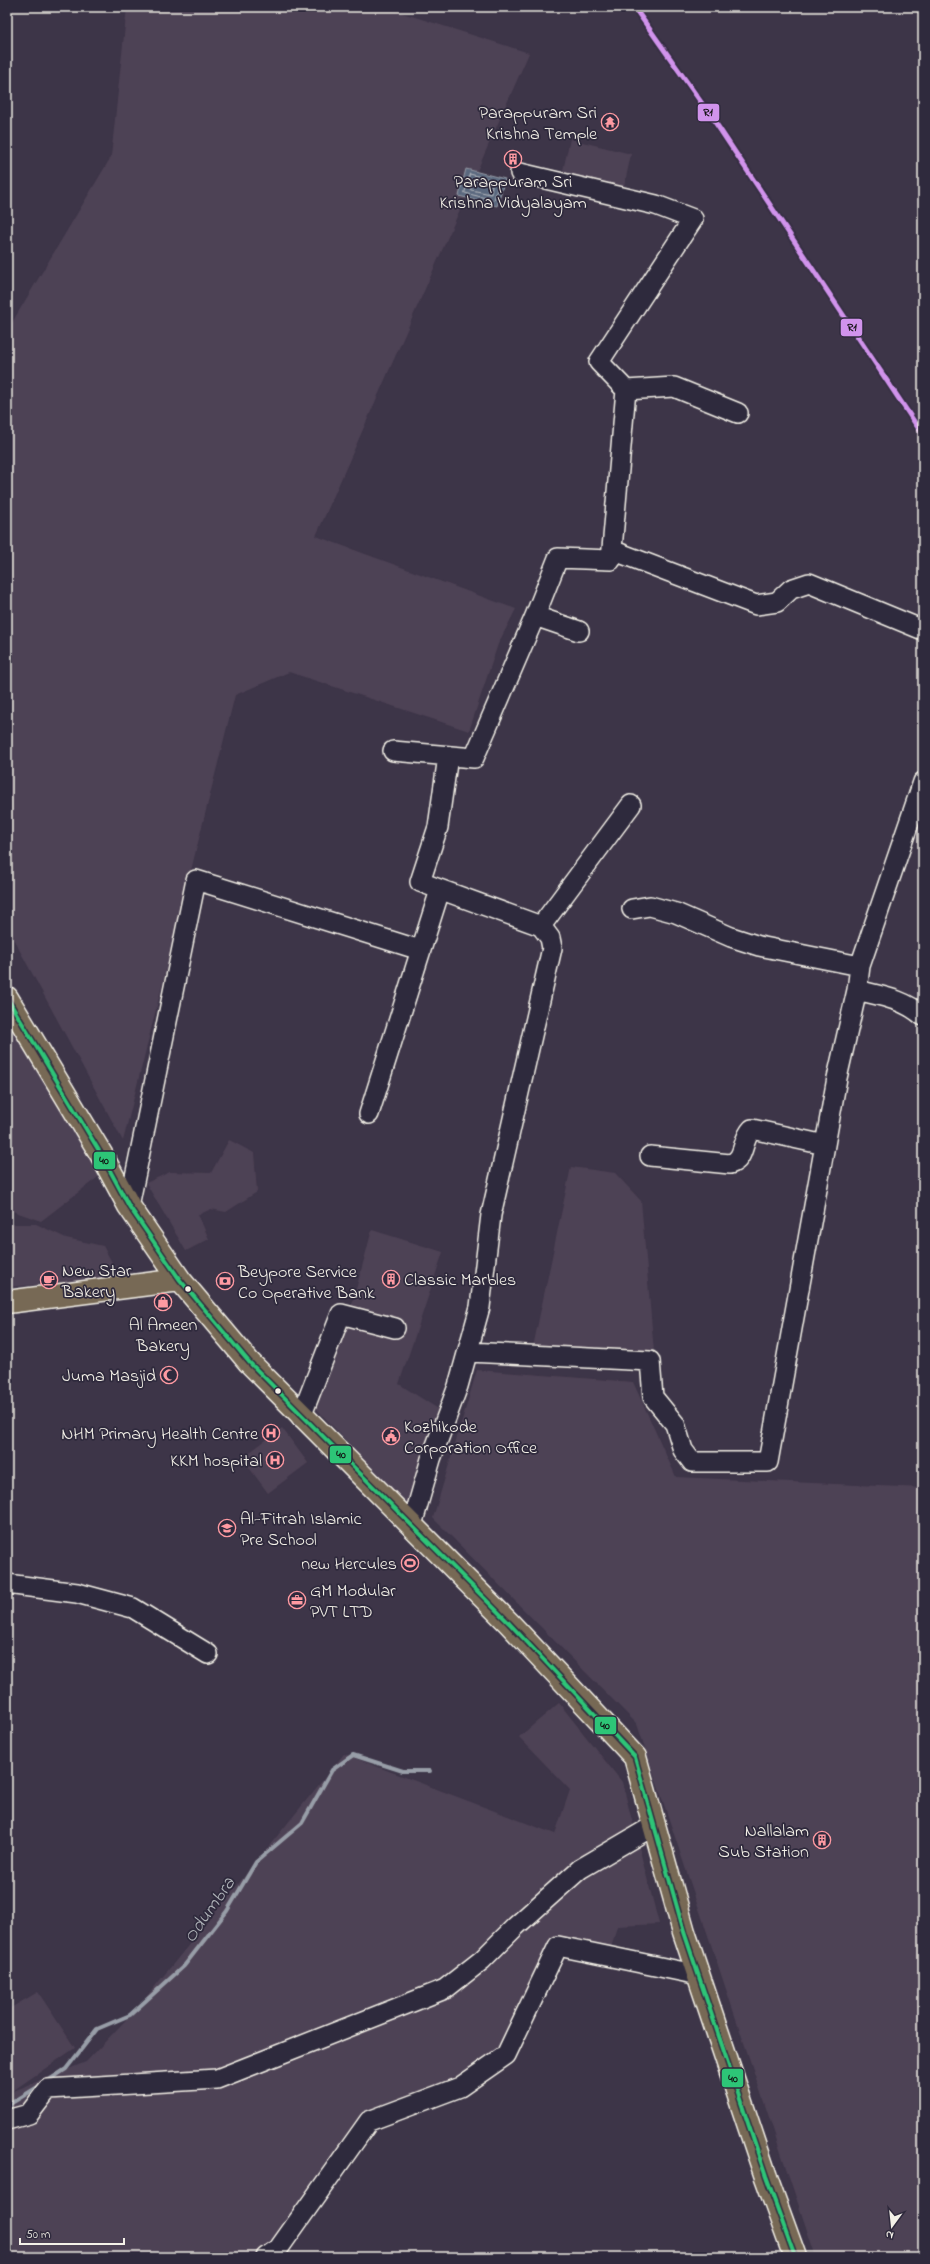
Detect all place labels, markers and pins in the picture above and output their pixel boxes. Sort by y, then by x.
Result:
place label: Parappuram Sri Krishna Temple [479,101,598,148]
temple icon: Parappuram Sri Krishna Temple [600,112,620,132]
building icon: Parappuram Sri Krishna Vidyalayam [503,149,523,169]
place label: Parappuram Sri Krishna Vidyalayam [439,170,587,217]
place label: New Star Bakery [61,1259,132,1306]
place label: Beypore Service Co Operative Bank [237,1260,375,1307]
place label: Classic Marbles [404,1268,516,1294]
building icon: Classic Marbles [381,1269,401,1289]
cafe icon: New Star Bakery [39,1270,59,1290]
bank icon: Beypore Service Co Operative Bank [215,1271,235,1291]
unlabelled marker [183,1284,193,1294]
shop icon: Al Ameen Bakery [153,1292,173,1312]
place label: Al Ameen Bakery [129,1313,197,1360]
place label: Juma Masjid [62,1364,156,1390]
mosque icon: Juma Masjid [159,1365,179,1385]
unlabelled marker [273,1386,283,1396]
place label: Kozhikode Corporation Office [404,1415,538,1462]
place label: NHM Primary Health Centre [61,1422,259,1448]
hospital icon: NHM Primary Health Centre [261,1423,281,1443]
public building icon: Kozhikode Corporation Office [381,1426,401,1446]
place label: KKM hospital [170,1449,262,1475]
hospital icon: KKM hospital [265,1450,285,1470]
place label: Al-Fitrah Islamic Pre School [240,1507,362,1554]
school or university icon: Al-Fitrah Islamic Pre School [217,1518,237,1538]
place label: new Hercules [301,1552,397,1578]
sports icon: new Hercules [400,1553,420,1573]
place label: GM Modular PVT LTD [310,1579,396,1626]
office icon: GM Modular PVT LTD [287,1590,307,1610]
place label: Nallalam Sub Station [718,1819,809,1866]
building icon: Nallalam Sub Station [812,1830,832,1850]

